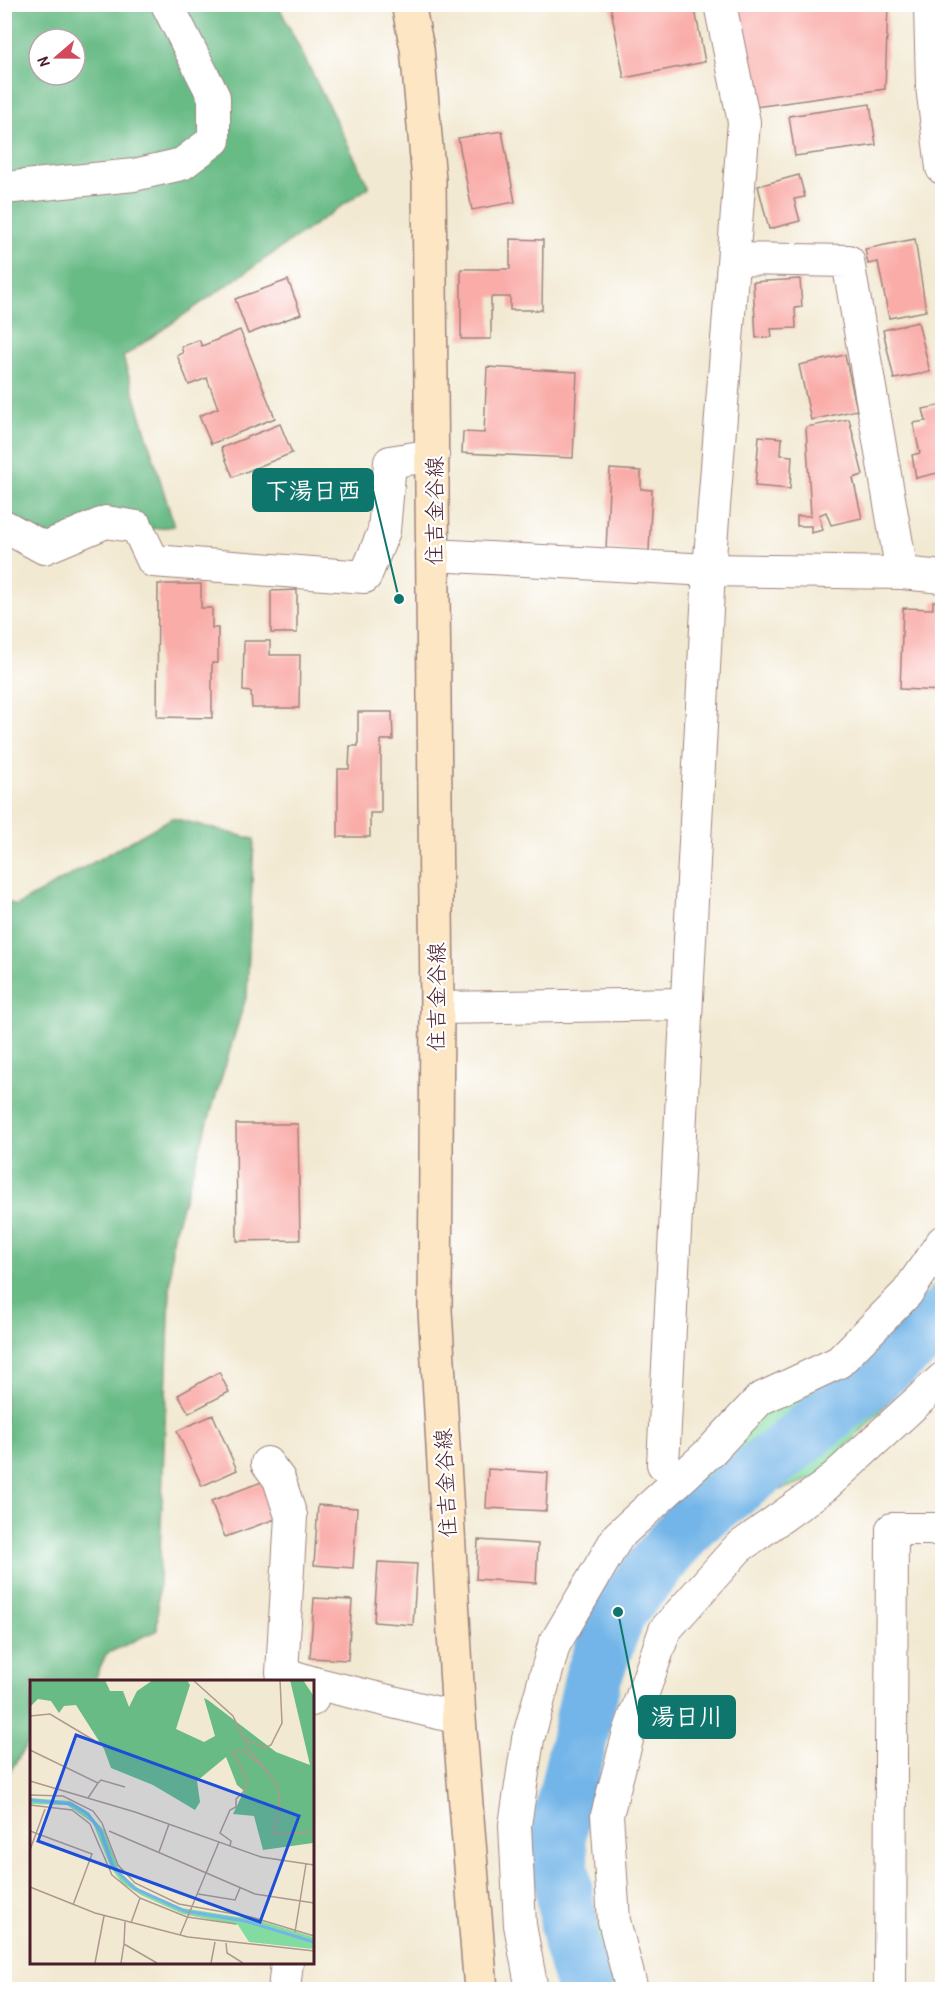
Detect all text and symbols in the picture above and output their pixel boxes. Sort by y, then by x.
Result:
north arrow [27,27,87,87]
text: N [31,54,55,70]
street label: 住吉金谷線 [419,456,449,566]
callout: 下湯日西 [253,469,373,511]
text: 下湯日西 [265,474,361,506]
street label: 住吉金谷線 [421,942,451,1052]
street label: 住吉金谷線 [427,1427,463,1539]
inset map [30,1680,314,1964]
callout: 湯日川 [639,1696,735,1738]
text: 湯日川 [651,1700,723,1732]

